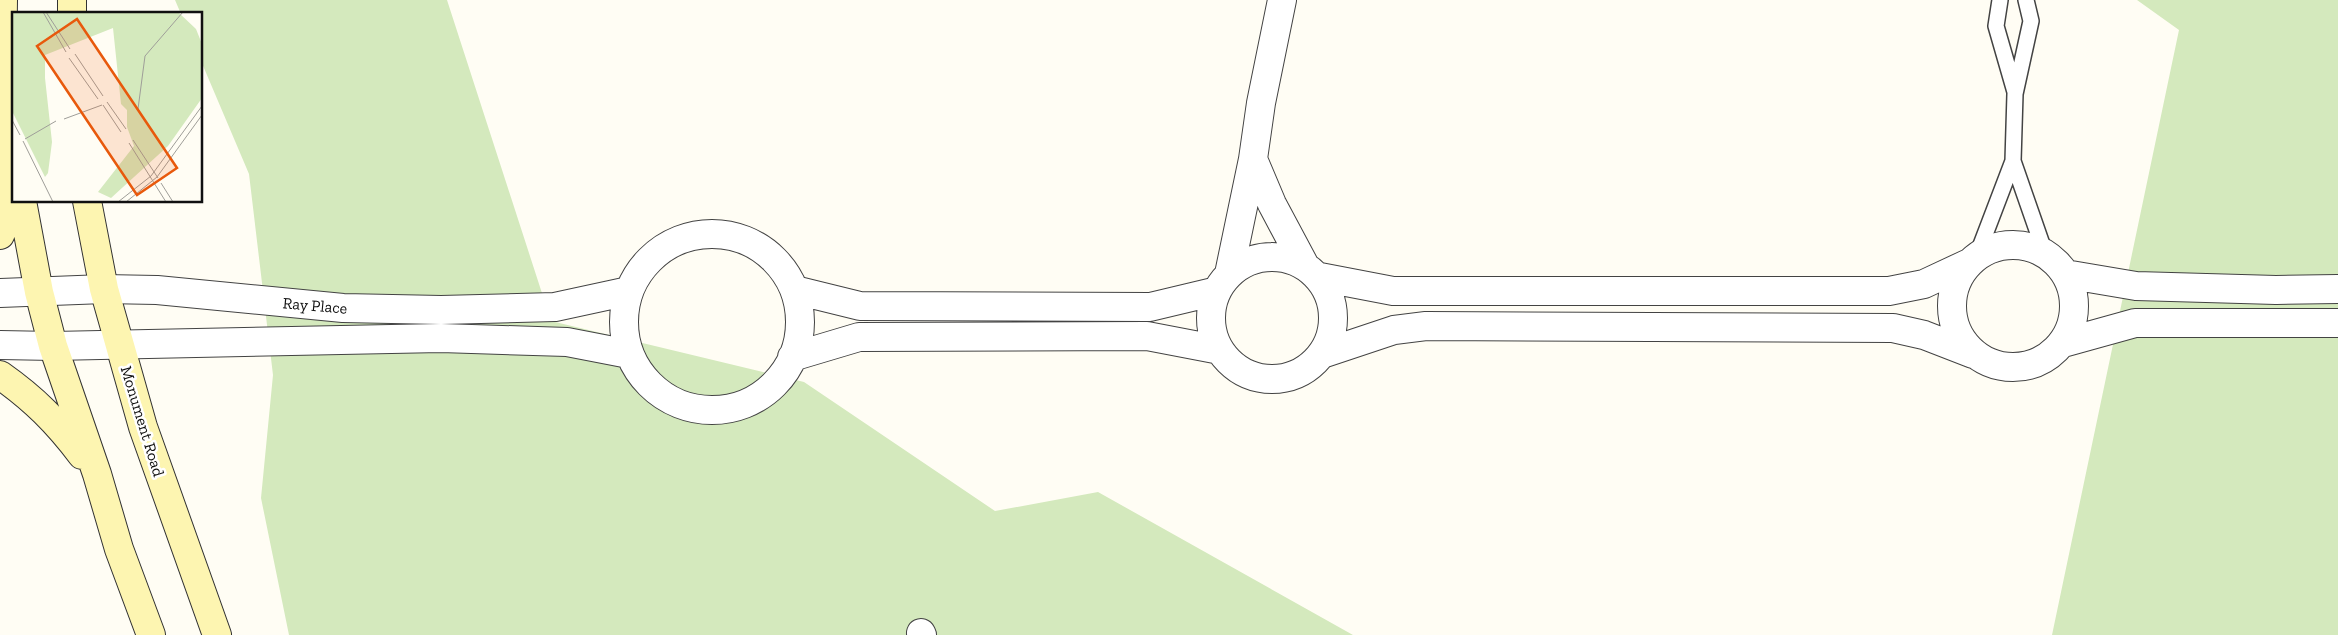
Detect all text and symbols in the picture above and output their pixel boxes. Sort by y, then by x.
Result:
inset map [12,12,202,202]
street label: Ray Place [282,293,348,318]
street label: Monument Road [117,364,168,479]

